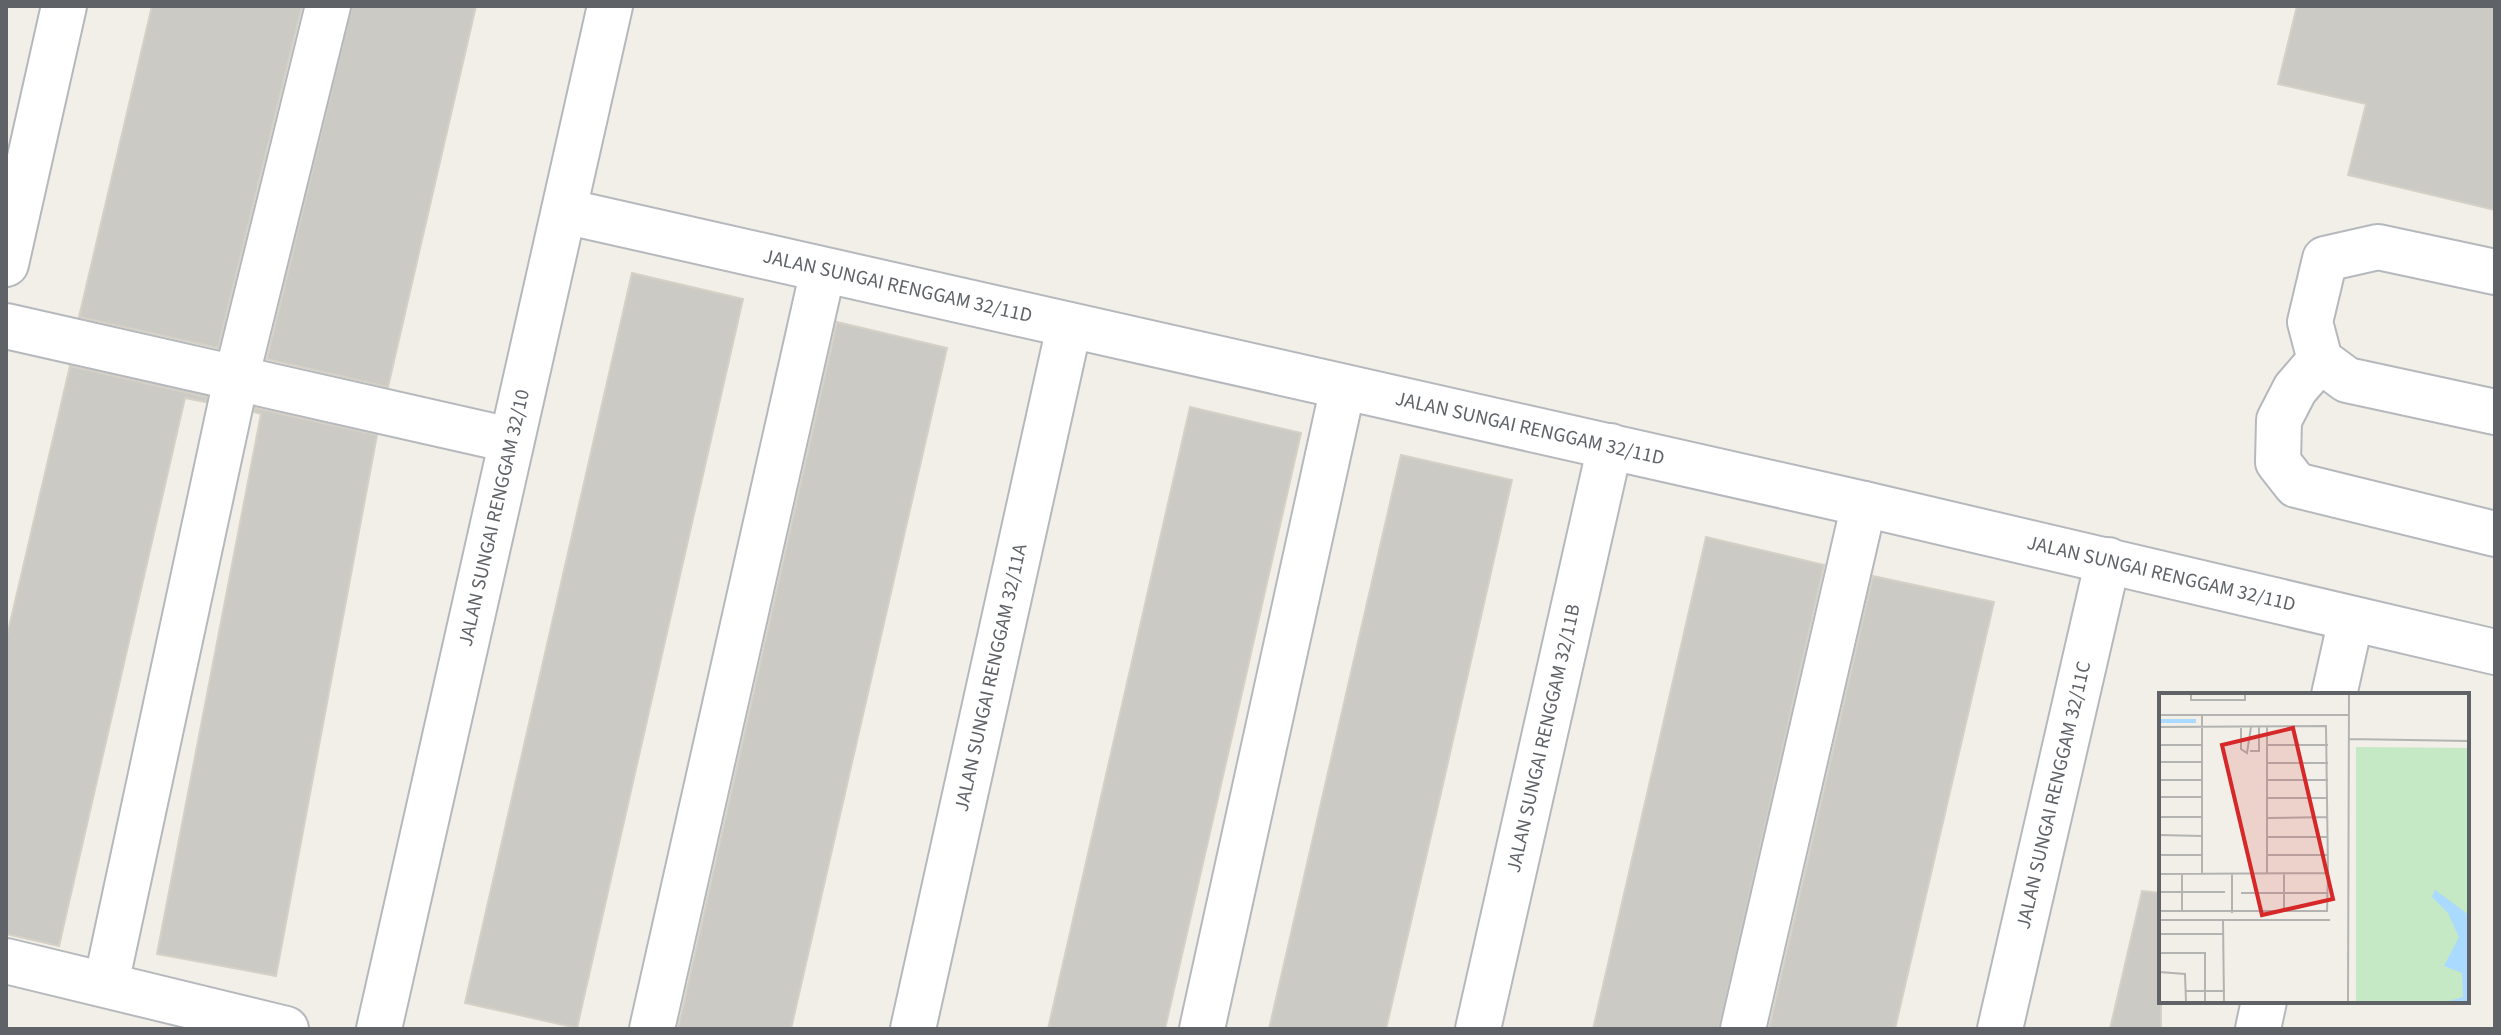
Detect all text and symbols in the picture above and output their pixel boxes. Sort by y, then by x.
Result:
street label: JALAN SUNGAI RENGGAM 32/11D [760,242,1035,330]
street label: JALAN SUNGAI RENGGAM 32/11D [1393,385,1667,473]
street label: JALAN SUNGAI RENGGAM 32/10 [452,387,537,649]
street label: JALAN SUNGAI RENGGAM 32/11D [2024,529,2298,619]
street label: JALAN SUNGAI RENGGAM 32/11A [948,541,1034,814]
street label: JALAN SUNGAI RENGGAM 32/11B [1500,601,1588,875]
street label: JALAN SUNGAI RENGGAM 32/11C [2009,658,2098,932]
inset map [2159,693,2469,1003]

